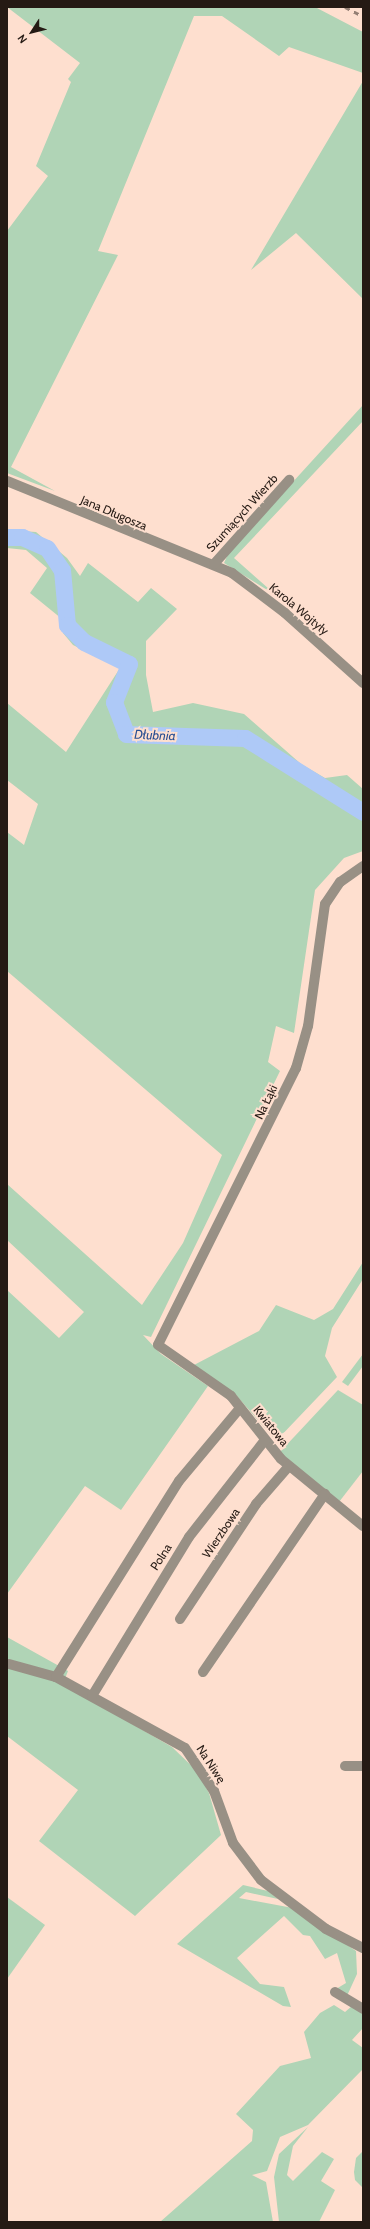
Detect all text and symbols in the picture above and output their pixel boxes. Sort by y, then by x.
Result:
north arrow [12,12,52,52]
text: N [14,32,30,46]
street label: Szumiących Wierzb [203,471,281,555]
street label: Jana Długosza [79,493,149,533]
street label: Karola Wojtyły [266,580,332,638]
water label: Dłubnia [134,726,176,744]
street label: Na Łąki [252,1082,280,1122]
street label: Kwiatowa [250,1403,292,1449]
street label: Wierzbowa [199,1505,243,1561]
street label: Polna [147,1541,175,1573]
street label: Na Niwę [193,1742,229,1786]

